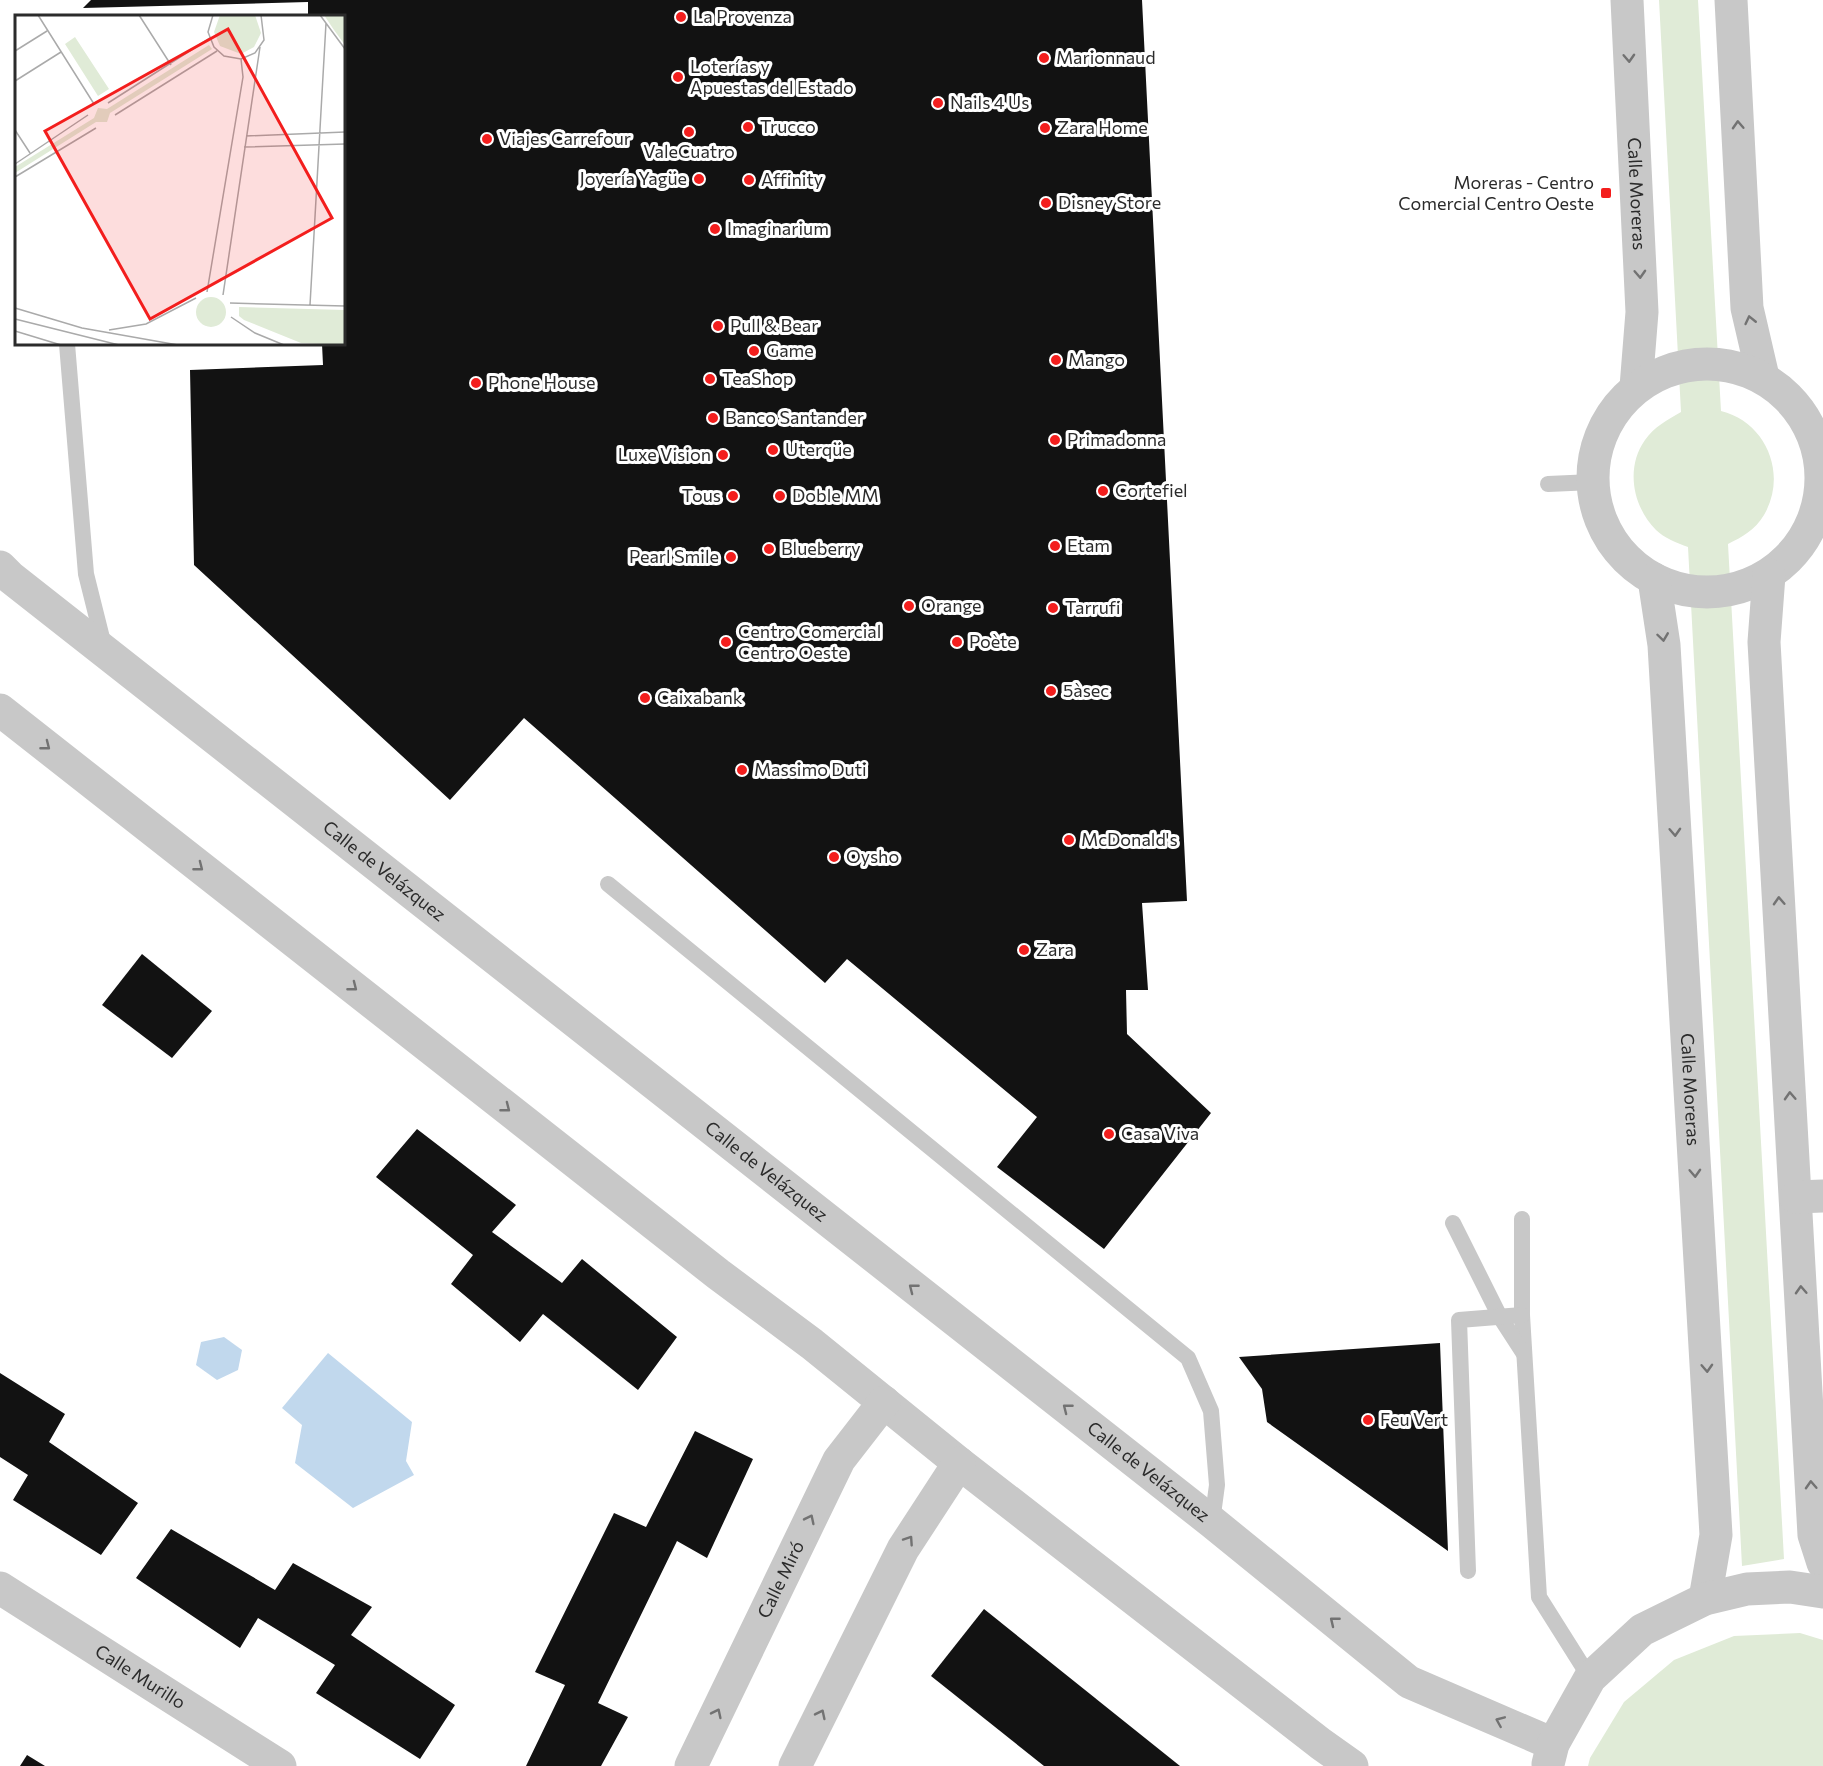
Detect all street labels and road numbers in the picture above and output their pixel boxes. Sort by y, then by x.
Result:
street label: Calle Moreras [1624,137,1651,251]
street label: Calle de Velázquez [319,815,450,925]
street label: Calle Moreras [1677,1032,1705,1146]
street label: Calle de Velázquez [701,1116,832,1226]
street label: Calle de Velázquez [1083,1416,1215,1526]
street label: Calle Miró [752,1537,808,1622]
street label: Calle Murillo [91,1639,190,1713]

